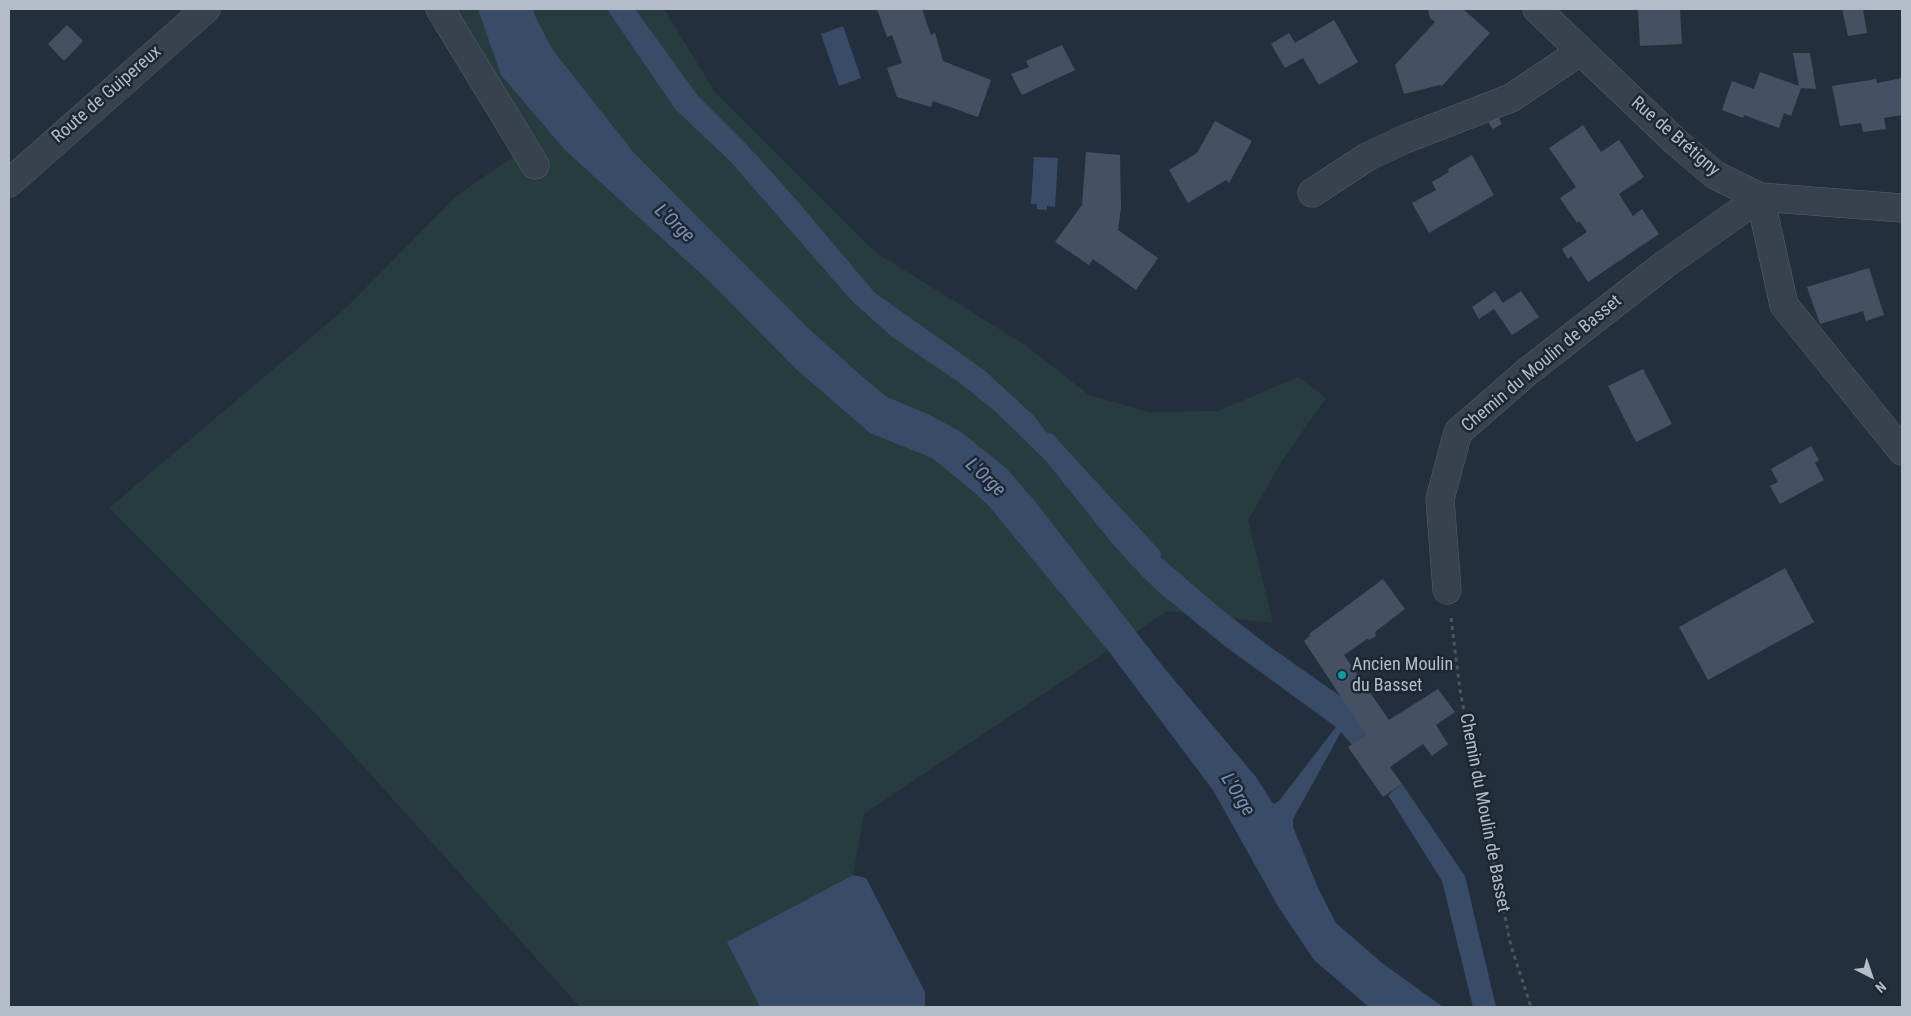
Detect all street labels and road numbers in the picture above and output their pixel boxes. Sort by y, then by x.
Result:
street label: Route de Guipereux [48,42,166,148]
street label: Rue de Brétigny [1626,93,1724,181]
street label: Chemin du Moulin de Basset [1458,291,1626,437]
street label: Chemin du Moulin de Basset [1454,712,1514,914]

